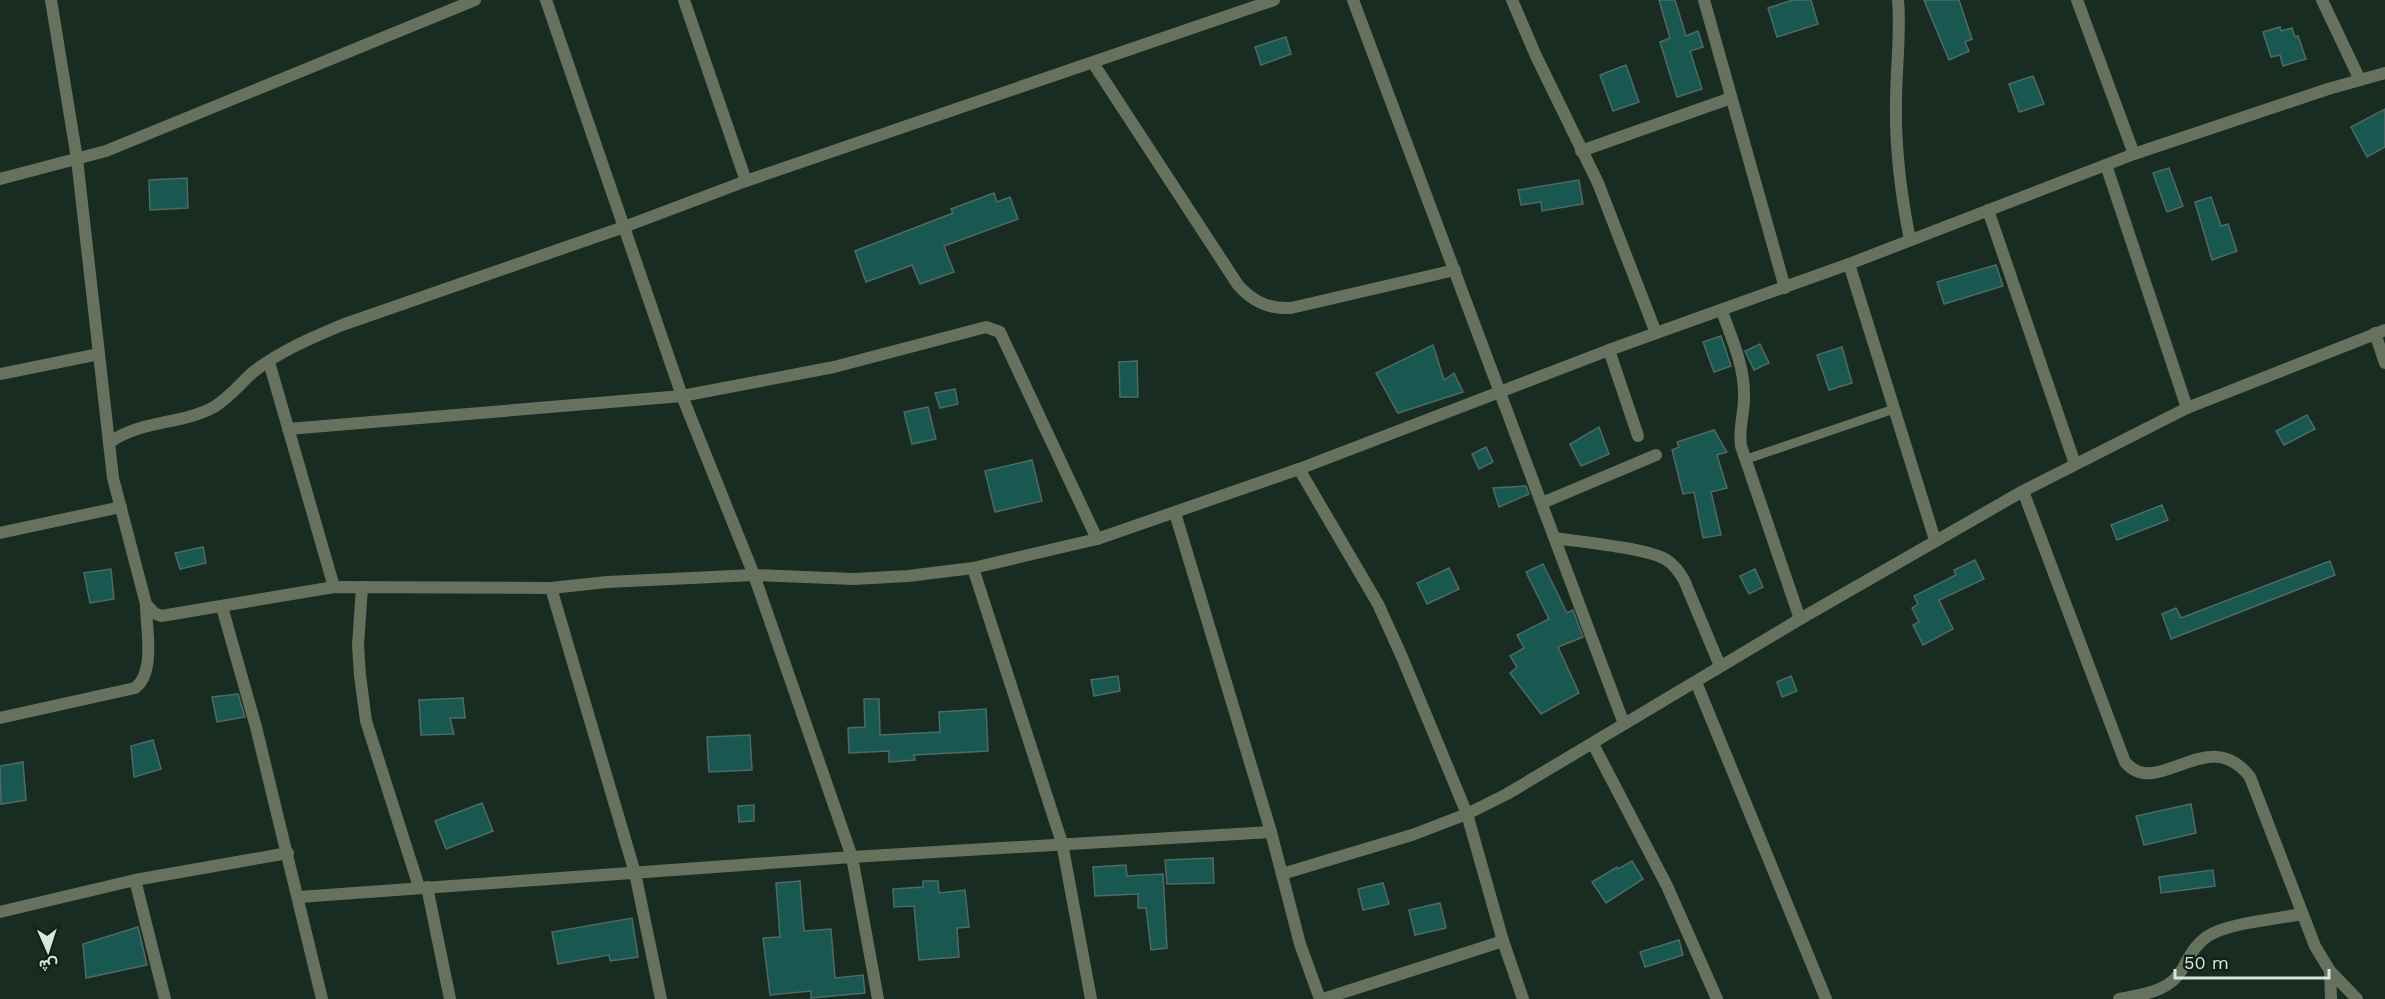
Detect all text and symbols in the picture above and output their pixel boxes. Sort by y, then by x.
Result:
north arrow [18,921,78,981]
scale bar [2175,942,2330,980]
text: 50 m [2184,952,2229,973]
text: ش [39,955,59,975]

